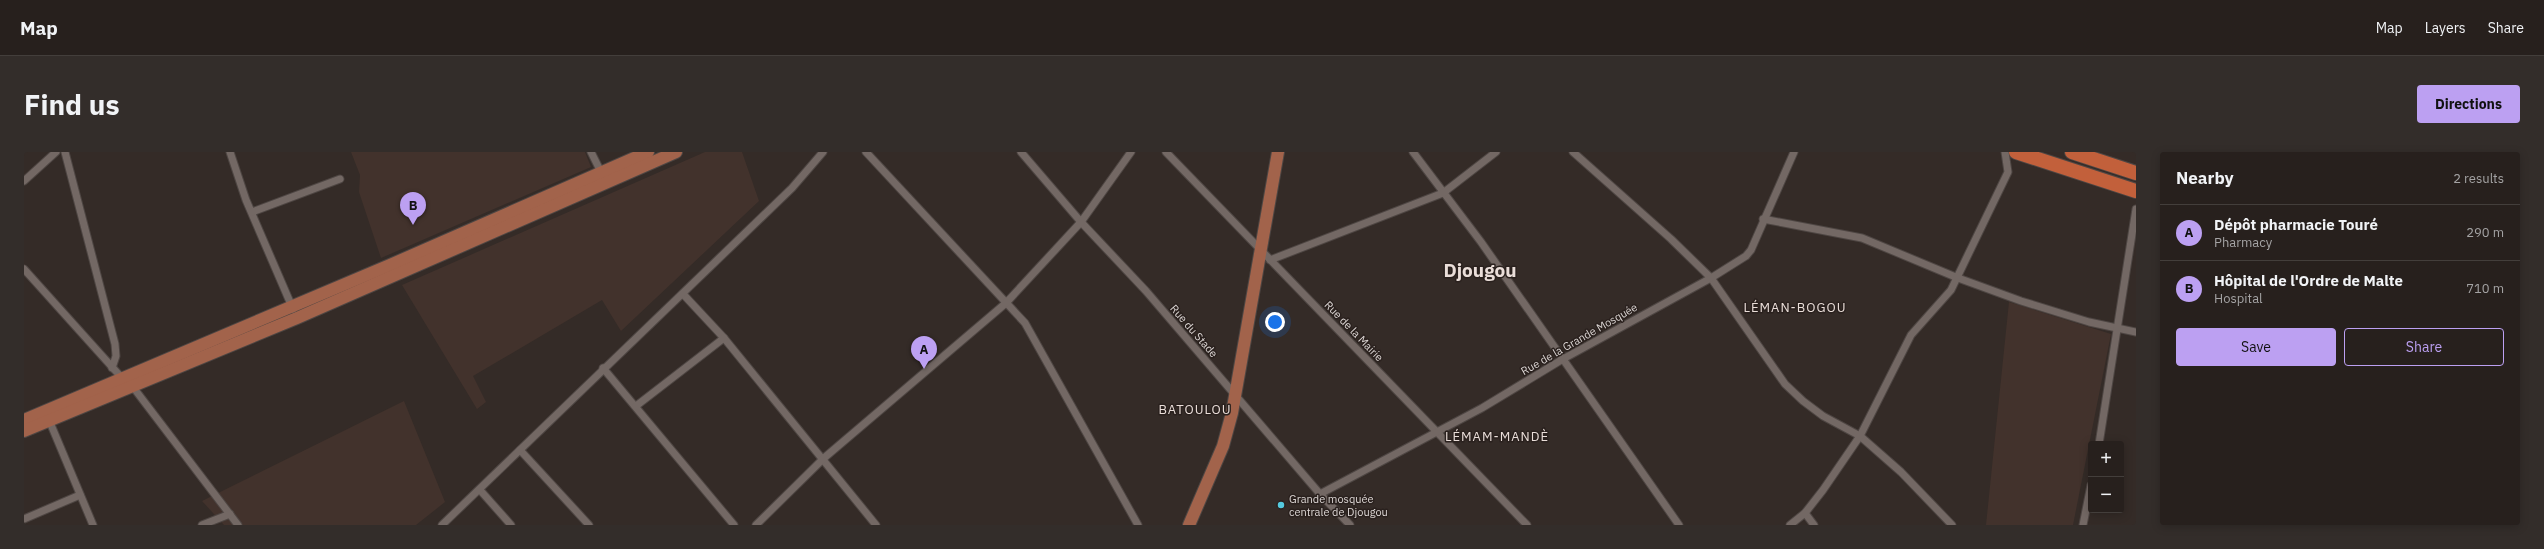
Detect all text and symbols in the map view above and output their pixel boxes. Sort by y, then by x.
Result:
text: Map [20,16,58,40]
text: Map [2376,19,2403,37]
text: Layers [2425,19,2466,37]
text: Share [2488,19,2524,37]
button: Directions [2417,85,2520,123]
text: Find us [24,86,120,123]
text: Nearby [2176,167,2234,189]
text: 2 results [2453,170,2504,187]
pin: B [400,192,426,225]
text: Dépôt pharmacie Touré [2214,215,2378,234]
text: A [2185,224,2193,241]
text: 290 m [2466,224,2504,241]
text: Pharmacy [2214,234,2272,251]
district label: Djougou [1443,258,1517,282]
text: Hôpital de l'Ordre de Malte [2214,271,2403,290]
text: B [2185,280,2193,297]
text: 710 m [2466,280,2504,297]
text: Hospital [2214,290,2263,307]
street label: Rue de la Mairie [1322,298,1386,364]
district label: LÉMAN-BOGOU [1743,299,1847,316]
street label: Rue de la Grande Mosquée [1518,300,1640,378]
street label: Rue du Stade [1167,302,1221,360]
your location [1265,312,1285,332]
button: Save [2176,328,2336,366]
button: Share [2344,328,2504,366]
pin: A [911,336,937,369]
district label: BATOULOU [1158,401,1232,418]
district label: LÉMAM-MANDÈ [1445,428,1549,445]
map controls [2088,441,2124,513]
button: + [2088,441,2124,477]
button: − [2088,477,2124,513]
place label: Grande mosquée centrale de Djougou [1289,492,1388,519]
marker: Grande mosquée centrale de Djougou [1276,500,1286,510]

